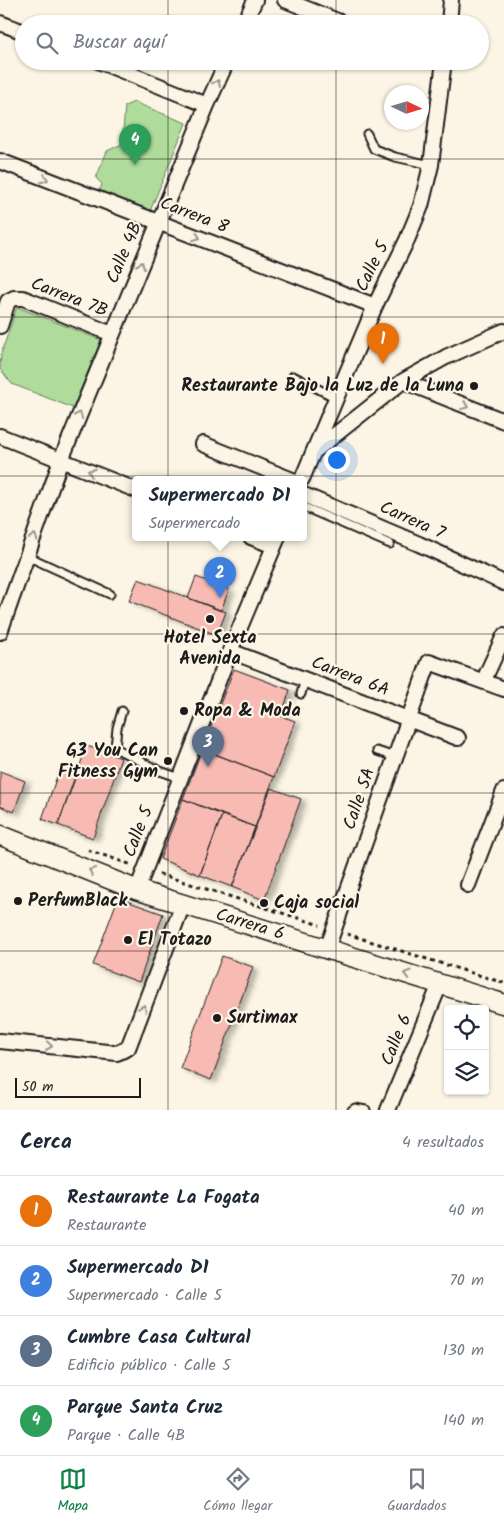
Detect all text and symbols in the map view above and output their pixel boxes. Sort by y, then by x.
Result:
search box [15,15,489,70]
text: Buscar aquí [73,28,165,58]
icon: search [33,29,61,57]
one-way arrow [211,79,221,88]
north arrow [384,85,429,130]
pin: 4 [119,124,151,165]
one-way arrow [41,173,49,183]
street label: Carrera 8 [155,190,233,242]
street label: Calle 4B [99,218,151,288]
one-way arrow [192,231,201,242]
street label: Calle 5 [348,236,398,297]
one-way arrow [134,261,145,270]
street label: Carrera 7B [26,270,112,326]
pin: 1 [367,323,399,364]
place label: Restaurante Bajo la Luz de la Luna [181,372,464,401]
marker: Restaurante Bajo la Luz de la Luna [468,380,480,392]
one-way arrow [460,399,469,410]
one-way arrow [73,411,83,420]
your location [324,447,350,473]
one-way arrow [87,468,96,479]
popup [132,476,307,541]
text: Supermercado D1 [149,481,290,511]
street label: Carrera 7 [375,494,450,549]
text: Supermercado [149,511,240,536]
one-way arrow [28,533,38,541]
pin: 2 [204,557,236,598]
marker: Hotel Sexta Avenida [204,613,216,625]
place label: Hotel Sexta Avenida [163,624,257,674]
street label: Carrera 6A [307,649,393,705]
place label: Ropa & Moda [194,697,301,726]
marker: Ropa & Moda [178,705,190,717]
pin: 3 [192,726,224,767]
place label: G3 You Can Fitness Gym [58,737,158,787]
marker: G3 You Can Fitness Gym [162,755,174,767]
street label: Calle 5A [336,764,384,834]
street label: Calle 5 [116,801,163,862]
one-way arrow [88,867,96,877]
place label: PerfumBlack [28,887,129,916]
place label: Caja social [274,889,359,918]
marker: PerfumBlack [12,895,24,907]
marker: Caja social [258,897,270,909]
street label: Carrera 6 [212,901,288,949]
place label: El Totazo [138,926,212,955]
marker: El Totazo [122,934,134,946]
one-way arrow [404,969,412,979]
one-way arrow [137,1004,147,1012]
place label: Surtimax [227,1004,298,1033]
map controls [444,1005,489,1095]
button: locate [444,1005,489,1050]
street label: Calle 6 [374,1010,420,1070]
marker: Surtimax [211,1012,223,1024]
one-way arrow [45,1040,53,1051]
button: layers [444,1050,489,1095]
scale bar [15,1075,141,1098]
text: 50 m [22,1076,53,1098]
text: Cerca [20,1126,72,1159]
text: 4 resultados [402,1130,484,1155]
text: Restaurante La Fogata [67,1183,260,1213]
text: 1 [34,1198,38,1223]
text: 40 m [448,1198,484,1223]
text: Restaurante [67,1213,146,1238]
text: Supermercado D1 [67,1253,208,1283]
text: 2 [31,1268,41,1293]
text: 70 m [449,1268,484,1293]
text: Supermercado · Calle 5 [67,1283,222,1308]
text: Cumbre Casa Cultural [67,1323,250,1353]
text: 3 [32,1338,40,1363]
text: 130 m [443,1338,484,1363]
text: Edificio público · Calle 5 [67,1353,231,1378]
text: Parque Santa Cruz [67,1393,223,1423]
text: 4 [32,1408,40,1433]
text: 140 m [443,1408,484,1433]
text: Parque · Calle 4B [67,1423,185,1448]
tab: Mapa [57,1465,88,1517]
tab: Cómo llegar [203,1465,272,1517]
tab: Guardados [387,1465,447,1517]

